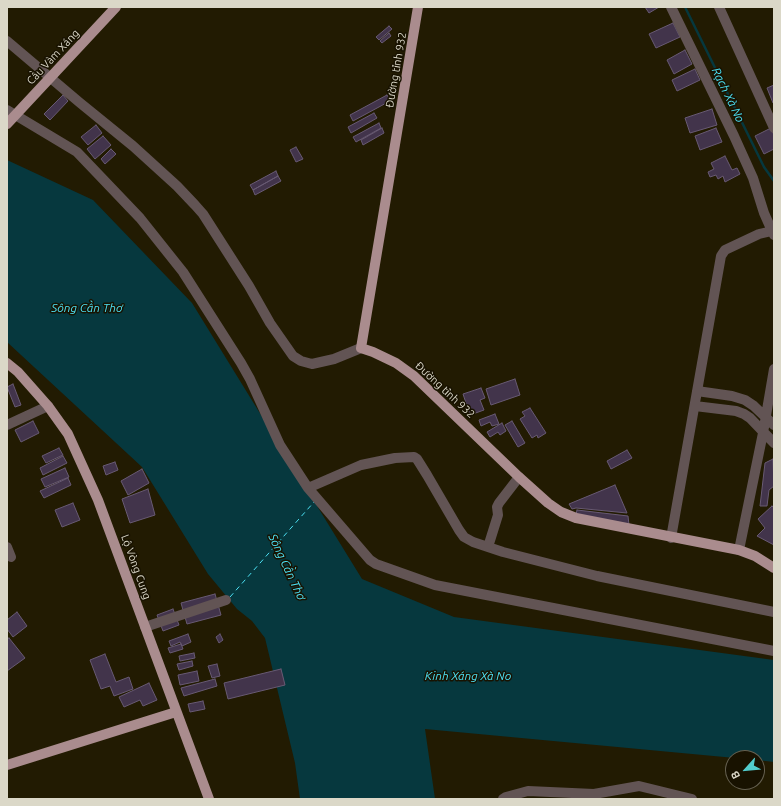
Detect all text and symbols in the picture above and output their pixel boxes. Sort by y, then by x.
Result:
street label: Cầu Vàm Xáng [24,27,82,87]
street label: Đường tỉnh 932 [383,31,409,109]
water label: Rạch Xà No [709,65,747,125]
water label: Sông Cần Thơ [51,301,123,315]
street label: Đường tỉnh 932 [413,359,477,421]
water label: Sông Cần Thơ [265,531,309,603]
street label: Lộ Vòng Cung [118,533,154,601]
water label: Kinh Xáng Xà No [425,669,511,683]
north arrow [725,750,765,790]
text: B [728,769,742,781]

